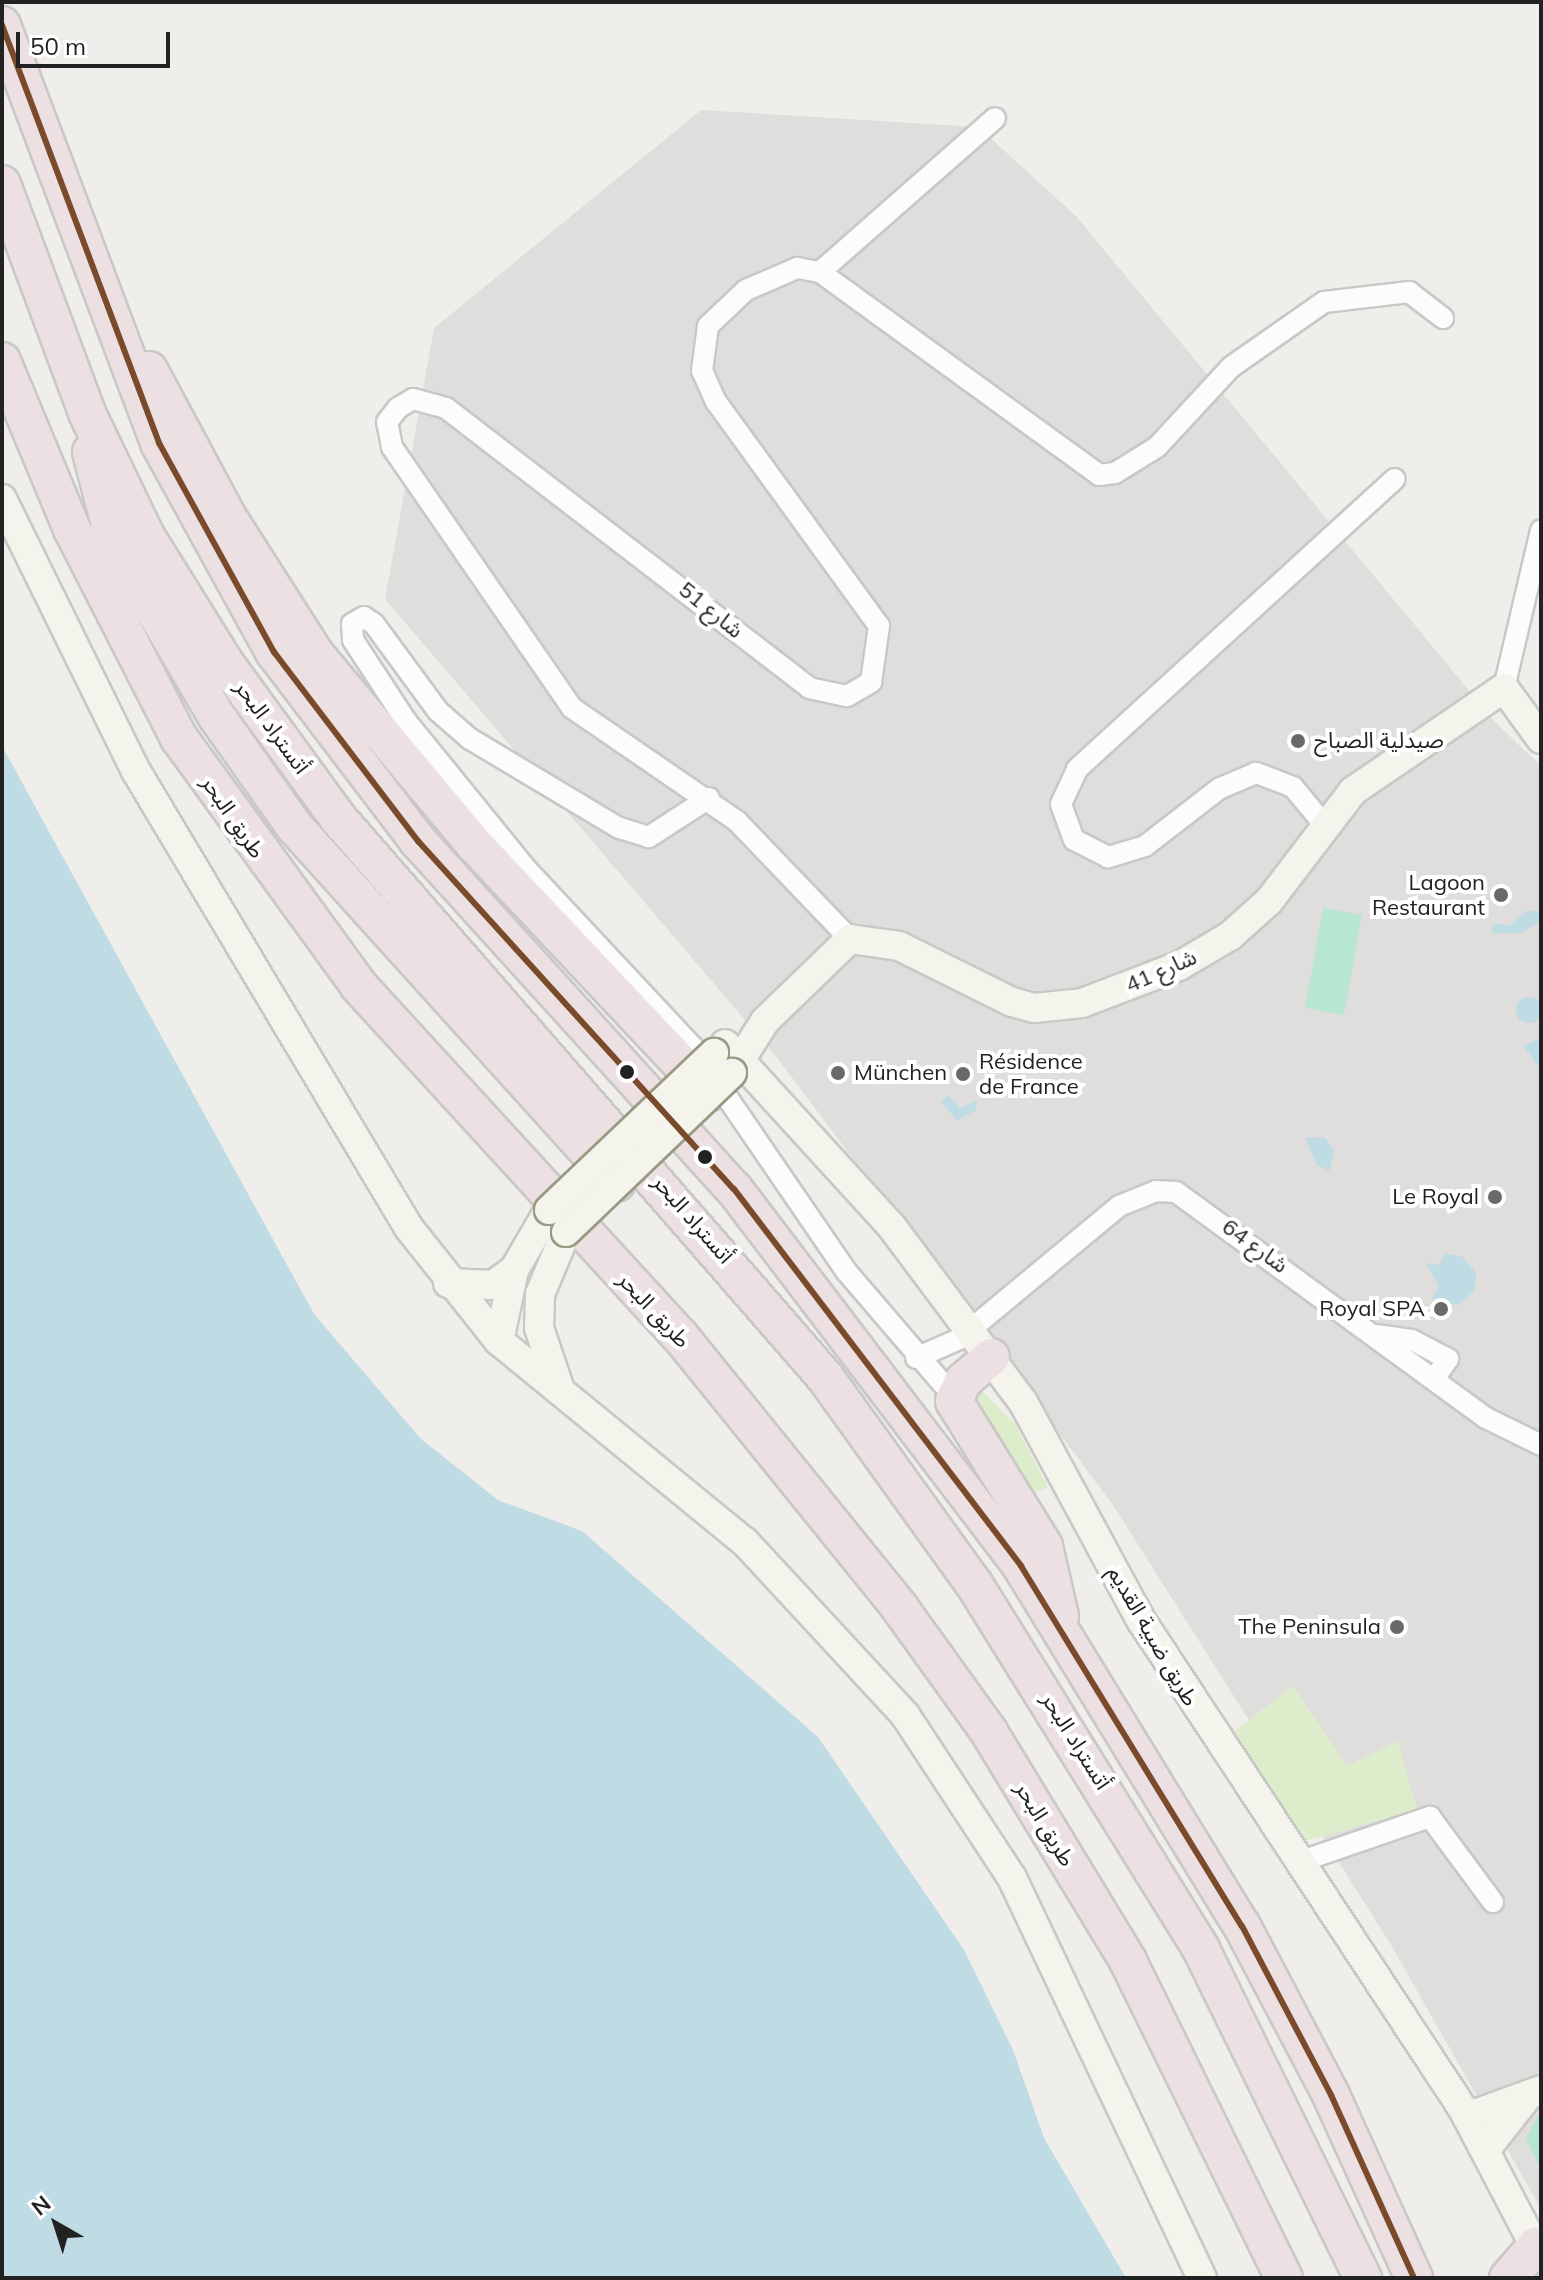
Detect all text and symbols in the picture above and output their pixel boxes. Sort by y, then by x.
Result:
scale bar [20,16,174,66]
text: 50 m [30,31,86,61]
street label: شارع 51 [674,576,748,644]
street label: أتستراد البحر [229,675,315,779]
place label: صيدلية الصباح [1314,728,1444,754]
marker: صيدلية الصباح [1289,732,1307,750]
street label: طريق البحر [196,771,270,863]
place label: Lagoon Restaurant [1372,869,1485,920]
marker: Lagoon Restaurant [1492,886,1510,904]
street label: شارع 41 [1121,944,1201,998]
place label: Résidence de France [979,1048,1083,1100]
place label: München [854,1060,947,1086]
unlabelled marker [619,1064,635,1080]
marker: München [829,1064,847,1082]
marker: Résidence de France [954,1065,972,1083]
unlabelled marker [697,1149,713,1165]
street label: أتستراد البحر [647,1169,739,1269]
place label: Le Royal [1392,1184,1479,1210]
marker: Le Royal [1486,1188,1504,1206]
street label: شارع 64 [1217,1213,1293,1279]
street label: طريق البحر [612,1267,696,1353]
place label: Royal SPA [1319,1296,1425,1322]
marker: Royal SPA [1432,1300,1450,1318]
street label: طريق ضبية القديم [1102,1561,1204,1711]
place label: The Peninsula [1238,1614,1381,1640]
marker: The Peninsula [1388,1618,1406,1636]
street label: أتستراد البحر [1036,1688,1116,1794]
street label: طريق البحر [1009,1777,1081,1871]
north arrow [16,2184,96,2264]
text: N [26,2189,56,2221]

